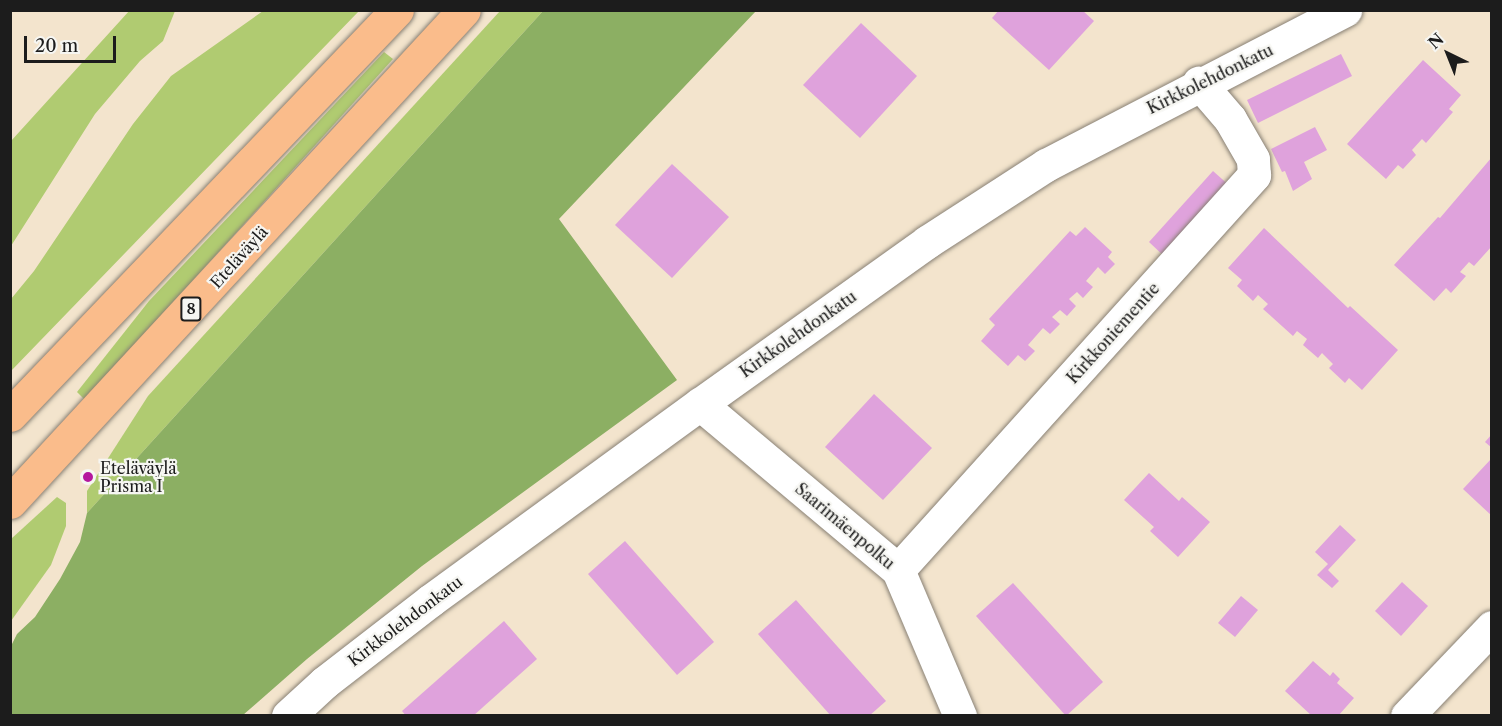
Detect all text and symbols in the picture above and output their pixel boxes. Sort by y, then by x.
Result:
scale bar [27,24,118,62]
north arrow [1418,24,1478,84]
text: N [1424,29,1448,53]
text: 20 m [35,35,78,57]
street label: Kirkkolehdonkatu [1144,40,1276,118]
street label: Eteläväylä [206,222,272,292]
street label: Kirkkoniementie [1063,279,1163,387]
street label: Kirkkolehdonkatu [736,287,860,381]
road number: 8 [179,297,203,321]
place label: Eteläväylä Prisma I [100,458,177,496]
marker: Eteläväylä Prisma I [81,470,95,484]
street label: Saarimäenpolku [791,479,899,573]
street label: Kirkkolehdonkatu [344,572,466,670]

